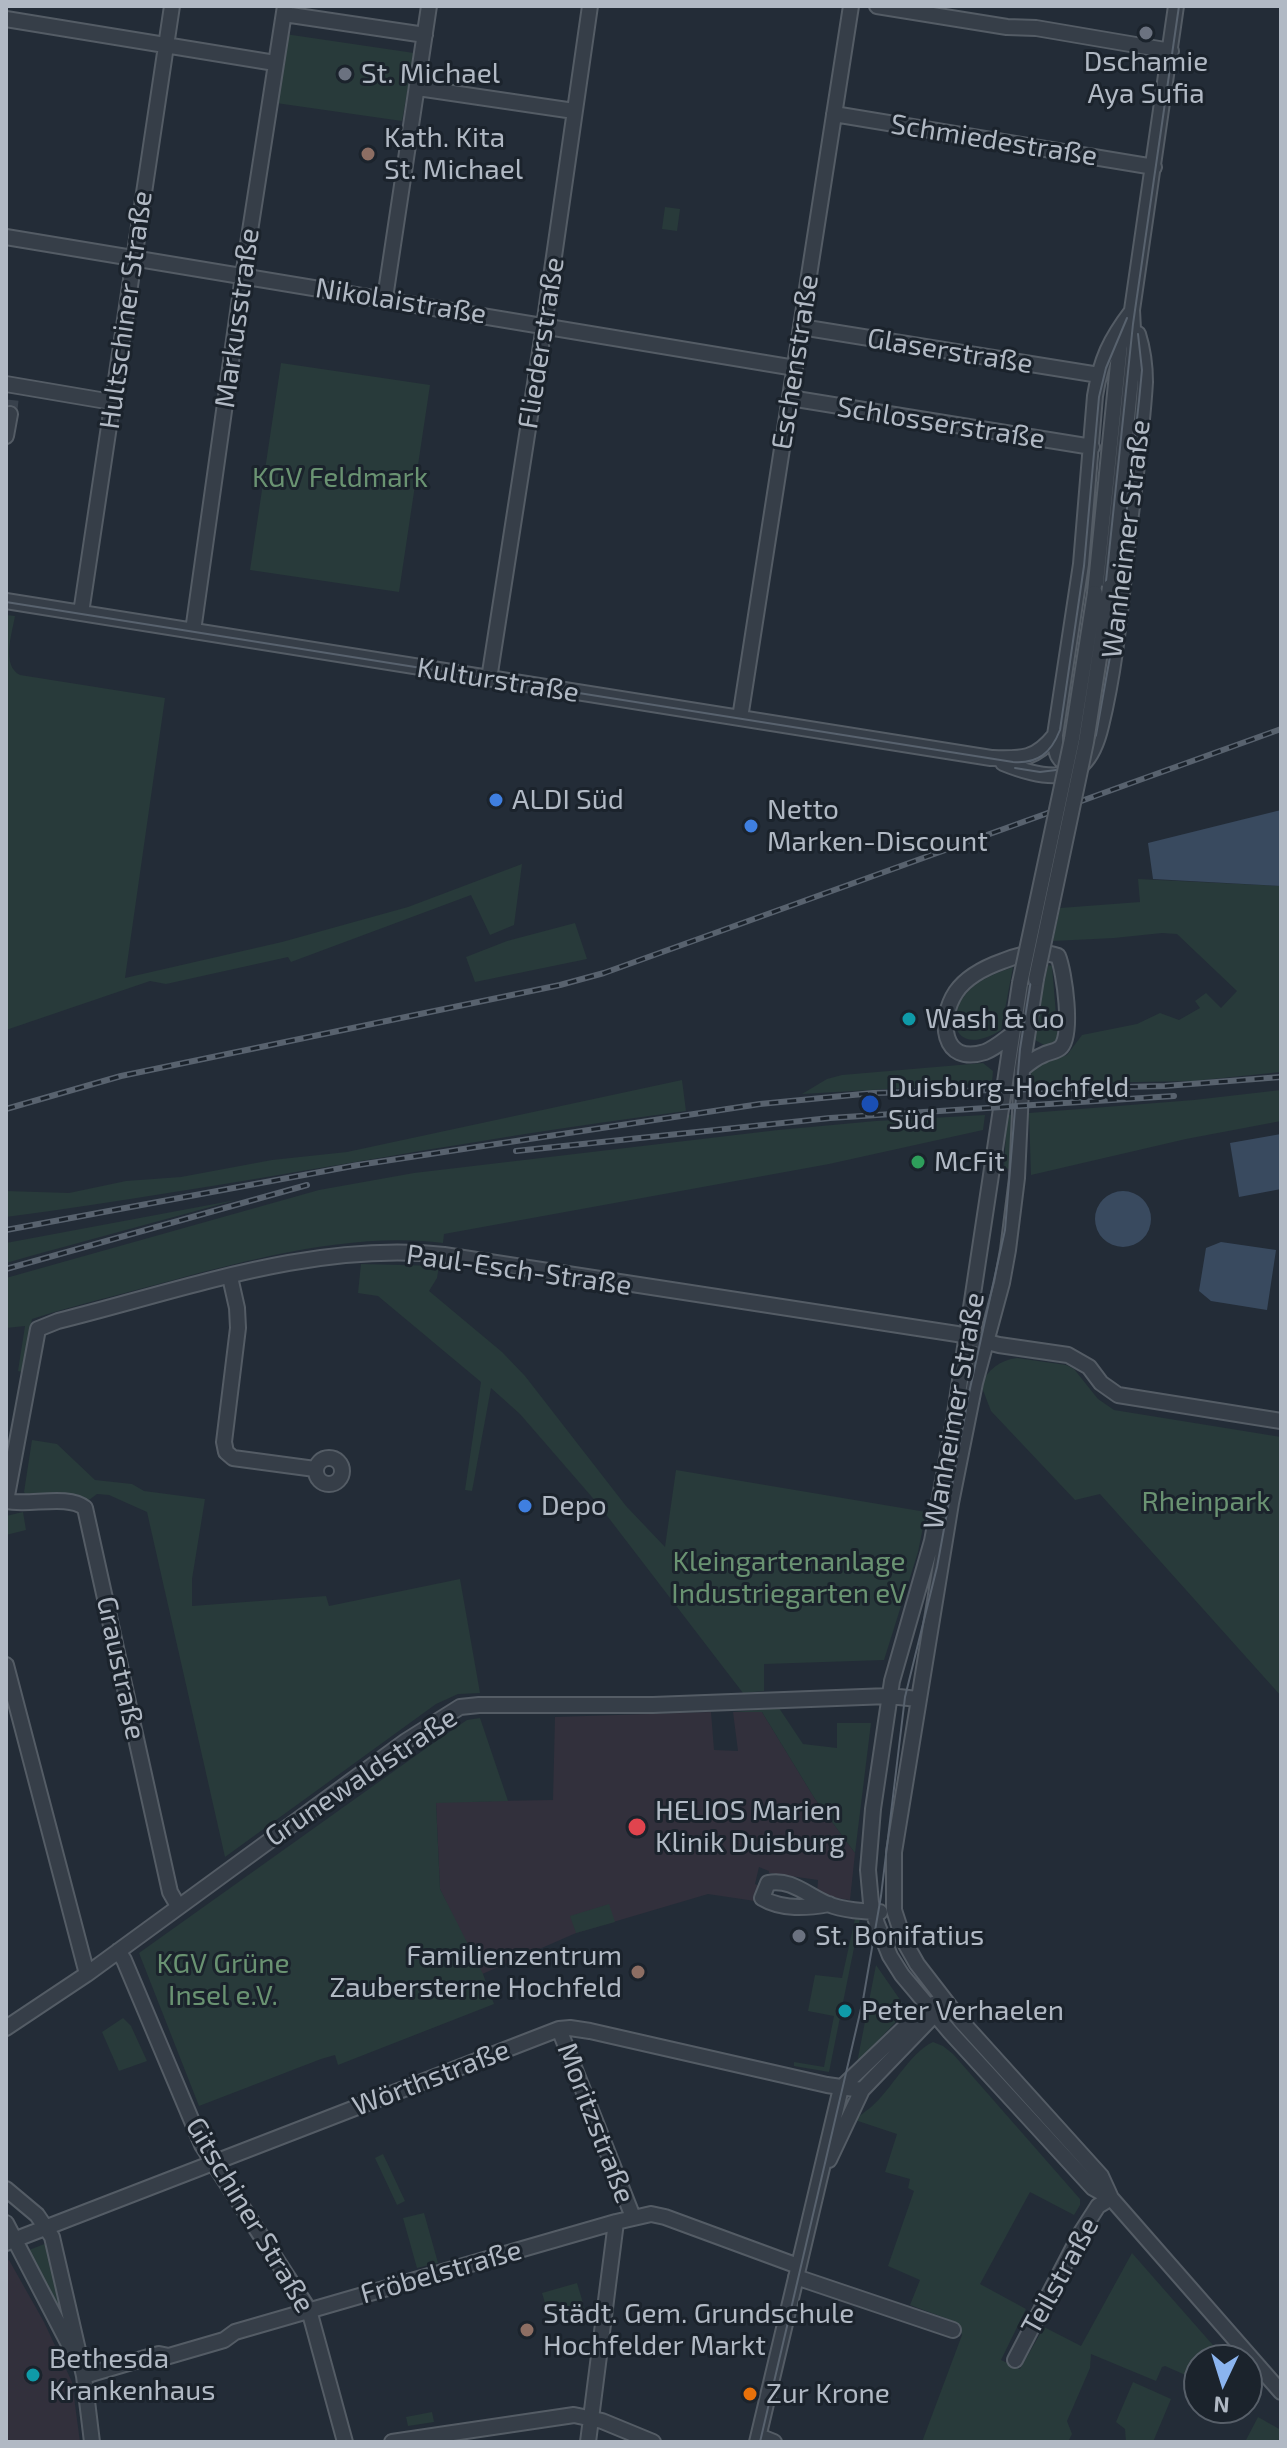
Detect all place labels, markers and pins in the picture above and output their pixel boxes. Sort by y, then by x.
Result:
marker: Dschamie Aya Sufia [1137,24,1155,42]
place label: Dschamie Aya Sufia [1084,45,1208,111]
place label: St. Michael [361,57,500,91]
marker: St. Michael [336,65,354,83]
place label: Kath. Kita St. Michael [384,121,523,187]
marker: Kath. Kita St. Michael [359,145,377,163]
place label: ALDI Süd [512,783,624,817]
marker: ALDI Süd [487,791,505,809]
place label: Netto Marken-Discount [767,793,988,859]
marker: Netto Marken-Discount [742,817,760,835]
place label: Wash & Go [925,1002,1065,1036]
marker: Wash & Go [900,1010,918,1028]
place label: Duisburg-Hochfeld Süd [888,1071,1129,1137]
marker: Duisburg-Hochfeld Süd [859,1093,881,1115]
place label: McFit [934,1145,1005,1179]
marker: McFit [909,1153,927,1171]
place label: Depo [541,1489,607,1523]
marker: Depo [516,1497,534,1515]
place label: HELIOS Marien Klinik Duisburg [655,1794,845,1860]
marker: HELIOS Marien Klinik Duisburg [626,1816,648,1838]
place label: St. Bonifatius [815,1919,984,1953]
marker: St. Bonifatius [790,1927,808,1945]
place label: Familienzentrum Zaubersterne Hochfeld [330,1939,622,2005]
marker: Familienzentrum Zaubersterne Hochfeld [629,1963,647,1981]
place label: Peter Verhaelen [861,1994,1064,2028]
marker: Peter Verhaelen [836,2002,854,2020]
place label: Städt. Gem. Grundschule Hochfelder Markt [543,2297,854,2363]
marker: Städt. Gem. Grundschule Hochfelder Markt [518,2321,536,2339]
place label: Bethesda Krankenhaus [49,2342,215,2408]
marker: Bethesda Krankenhaus [24,2366,42,2384]
place label: Zur Krone [766,2377,890,2411]
marker: Zur Krone [741,2385,759,2403]

